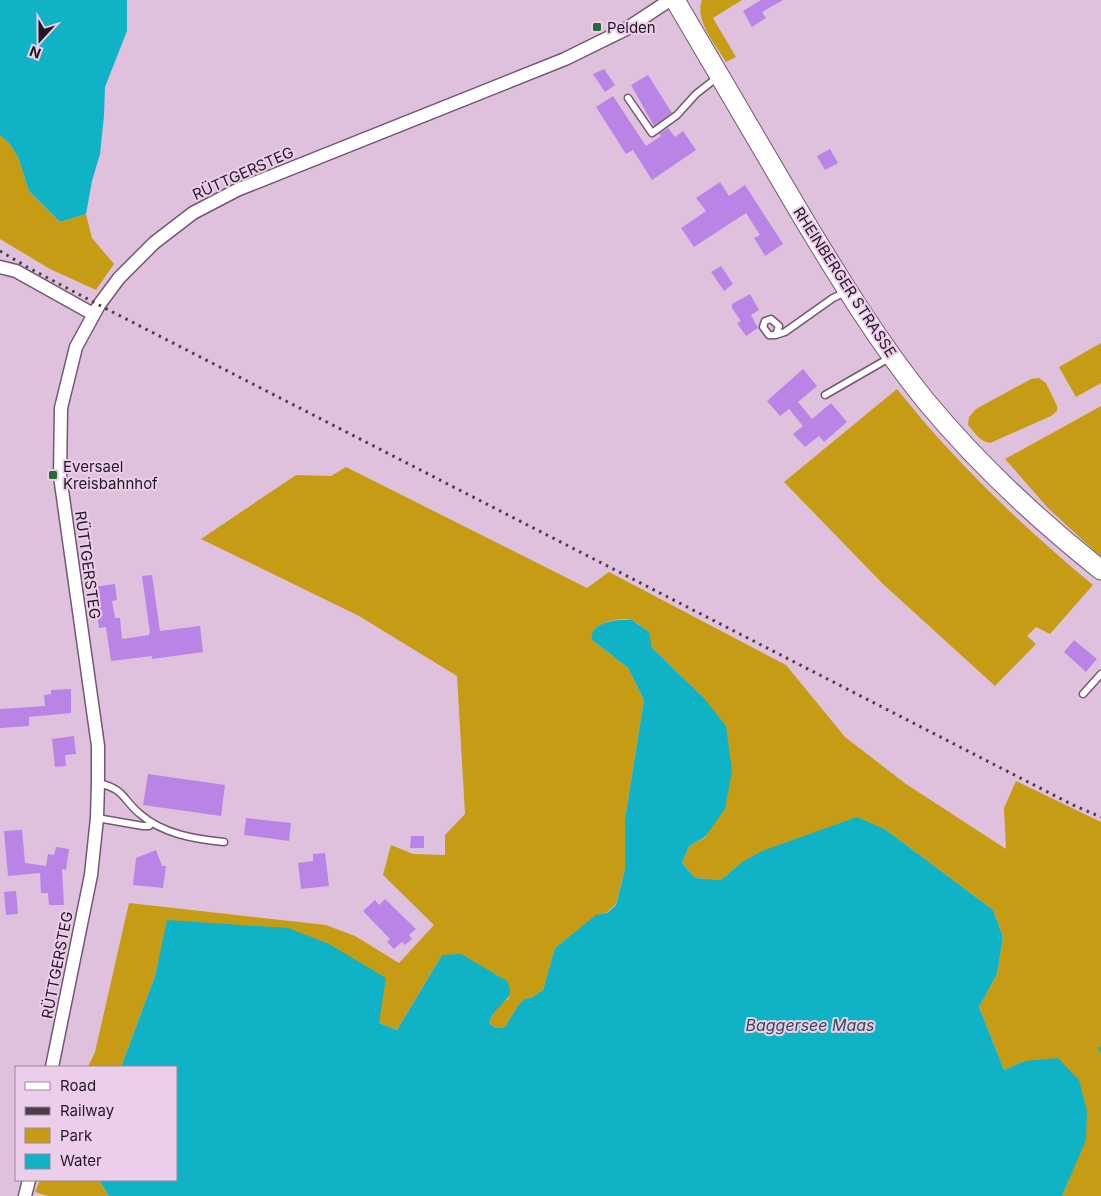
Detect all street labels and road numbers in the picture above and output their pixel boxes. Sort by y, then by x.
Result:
street label: RÜTTGERSTEG [189,142,297,204]
street label: RHEINBERGER STRASSE [789,203,901,361]
street label: RÜTTGERSTEG [71,510,105,620]
street label: RÜTTGERSTEG [37,910,77,1020]

